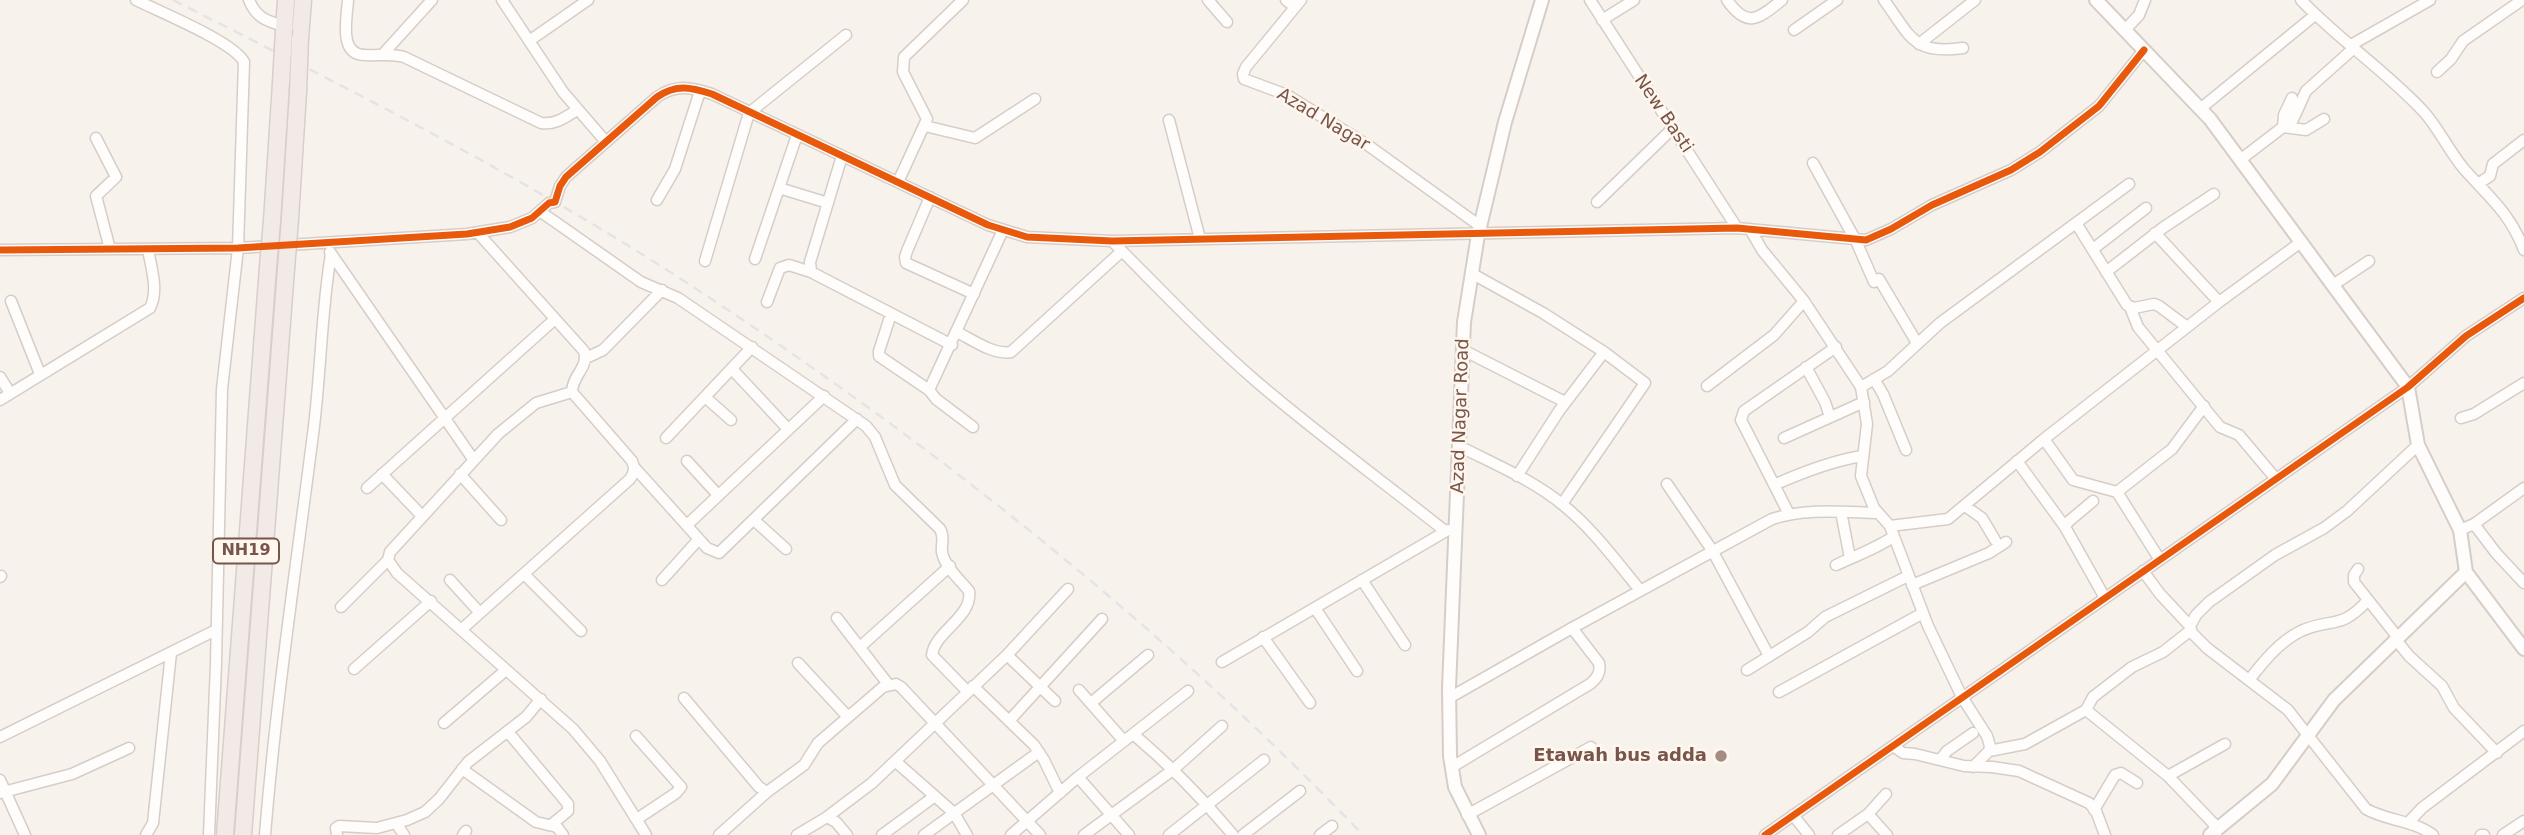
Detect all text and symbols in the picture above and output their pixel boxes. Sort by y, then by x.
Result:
street label: New Basti [1629,71,1697,157]
street label: Azad Nagar [1273,84,1373,156]
street label: Azad Nagar Road [1447,338,1475,494]
road number: NH19 [213,538,279,564]
place label: Etawah bus adda [1533,745,1707,767]
marker: Etawah bus adda [1713,748,1729,764]

